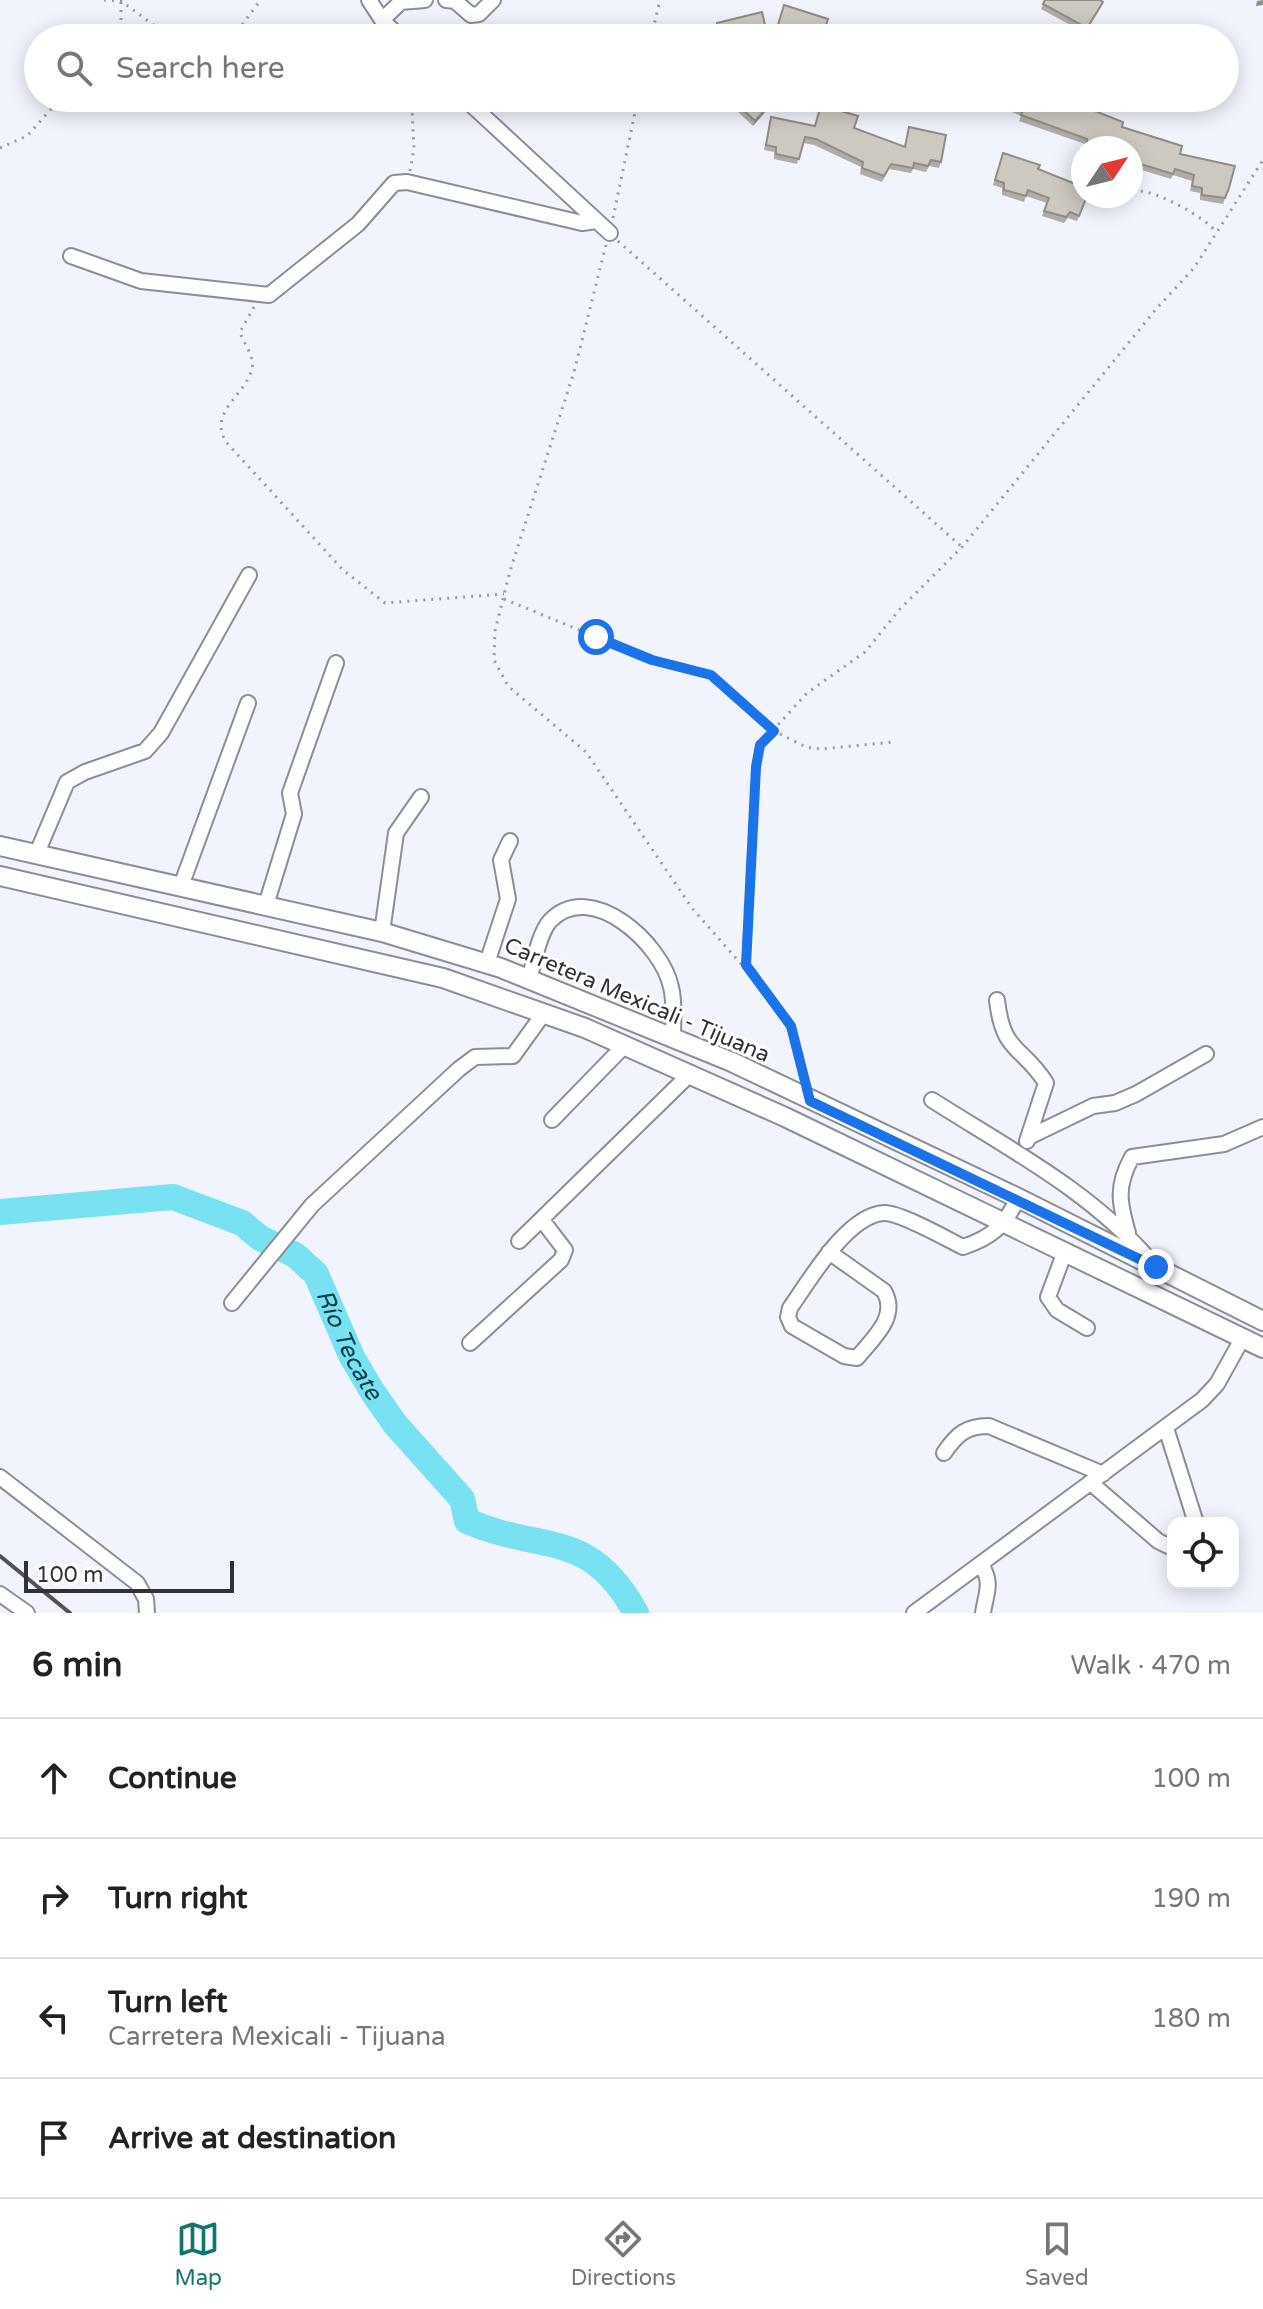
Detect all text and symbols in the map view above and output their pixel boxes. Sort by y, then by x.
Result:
search box [24,24,1239,112]
icon: search [52,46,96,90]
text: Search here [116,50,285,87]
north arrow [1071,136,1143,208]
route start [578,619,614,655]
street label: Carretera Mexicali - Tijuana [500,932,774,1068]
route end [1138,1249,1174,1285]
water label: Río Tecate [310,1285,389,1407]
map controls [1167,1517,1239,1589]
button: locate [1167,1517,1239,1589]
scale bar [24,1557,234,1593]
text: 100 m [36,1562,103,1588]
text: 6 min [32,1645,123,1686]
text: Walk · 470 m [1071,1650,1231,1681]
icon: ahead [32,1756,76,1800]
text: Continue [108,1760,237,1797]
text: 100 m [1151,1763,1231,1794]
icon: right [32,1876,76,1920]
text: Turn right [108,1880,248,1917]
text: 190 m [1151,1883,1231,1914]
text: Turn left [108,1984,227,2021]
icon: left [32,1996,76,2040]
text: 180 m [1151,2003,1231,2034]
text: Carretera Mexicali - Tijuana [108,2021,446,2052]
icon: arrive [32,2116,76,2160]
text: Arrive at destination [108,2120,396,2157]
tab: Map [174,2217,222,2291]
tab: Directions [571,2217,676,2291]
tab: Saved [1025,2217,1089,2291]

